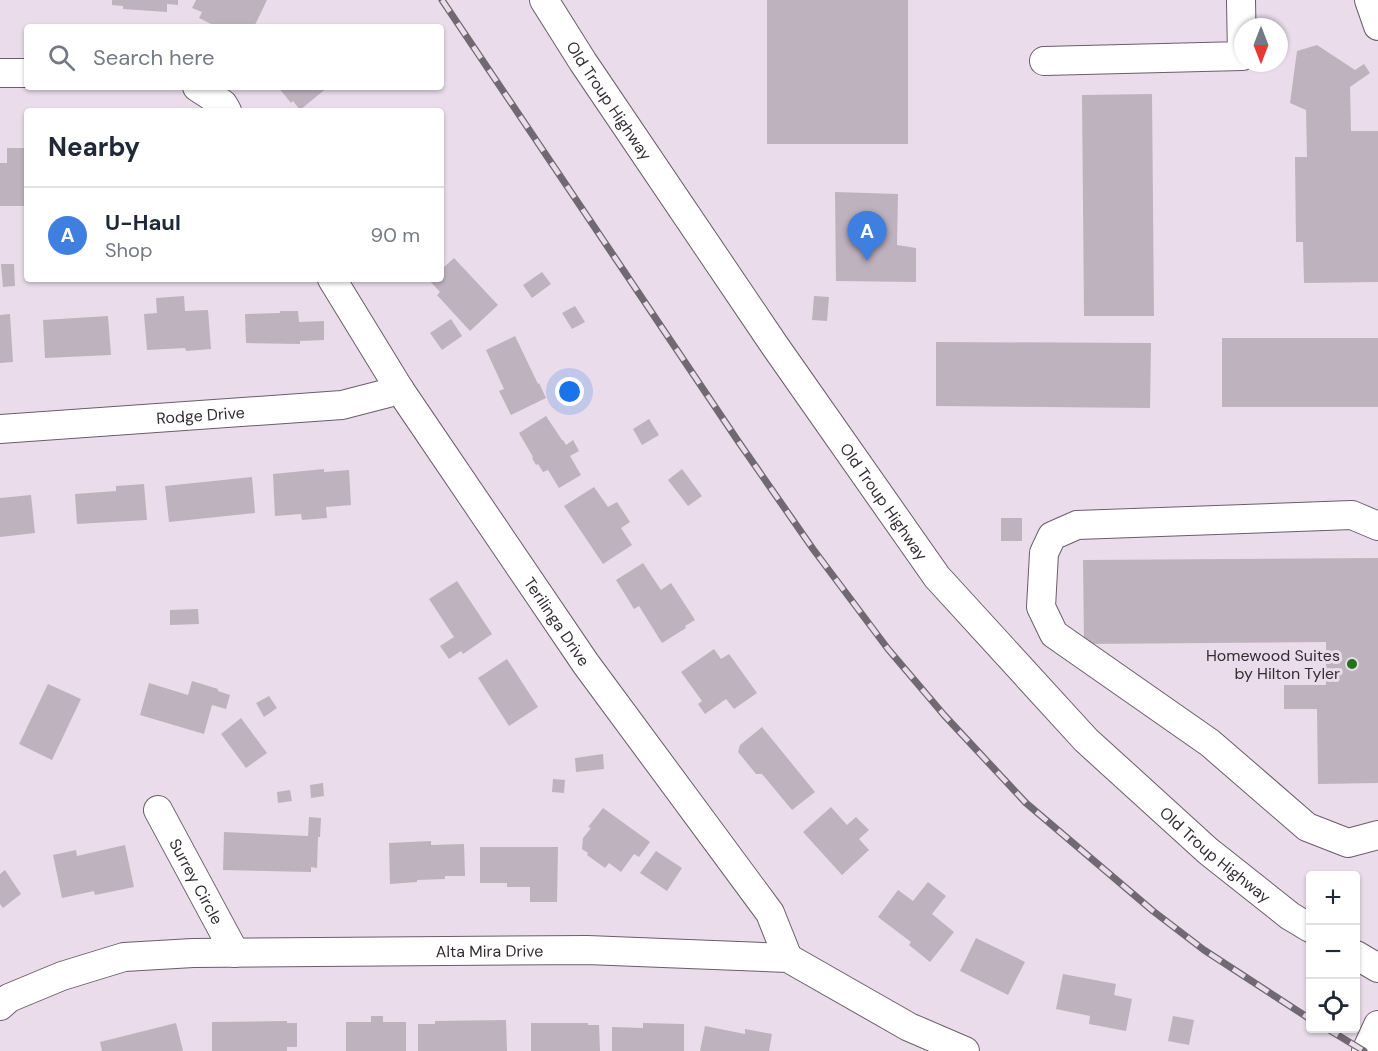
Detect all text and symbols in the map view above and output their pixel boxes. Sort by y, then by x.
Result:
north arrow [1234,18,1288,72]
search box [24,24,444,90]
street label: Old Troup Highway [562,37,656,165]
icon: search [45,41,78,74]
text: Search here [93,43,214,72]
text: Nearby [48,130,140,164]
text: U-Haul [105,208,181,237]
pin: A [848,212,886,261]
text: A [60,222,75,248]
text: 90 m [371,222,420,248]
text: Shop [105,237,152,263]
your location [555,377,584,406]
street label: Rodge Drive [156,402,245,429]
street label: Old Troup Highway [835,439,932,565]
street label: Terilinga Drive [519,573,594,670]
place label: Homewood Suites by Hilton Tyler [1206,645,1340,684]
marker: Homewood Suites by Hilton Tyler [1345,657,1359,671]
street label: Old Troup Highway [1155,802,1275,908]
street label: Surrey Circle [164,835,228,928]
map controls [1306,871,1360,1033]
button: + [1306,871,1360,925]
button: − [1306,925,1360,979]
street label: Alta Mira Drive [436,940,543,962]
button: locate [1306,979,1360,1033]

